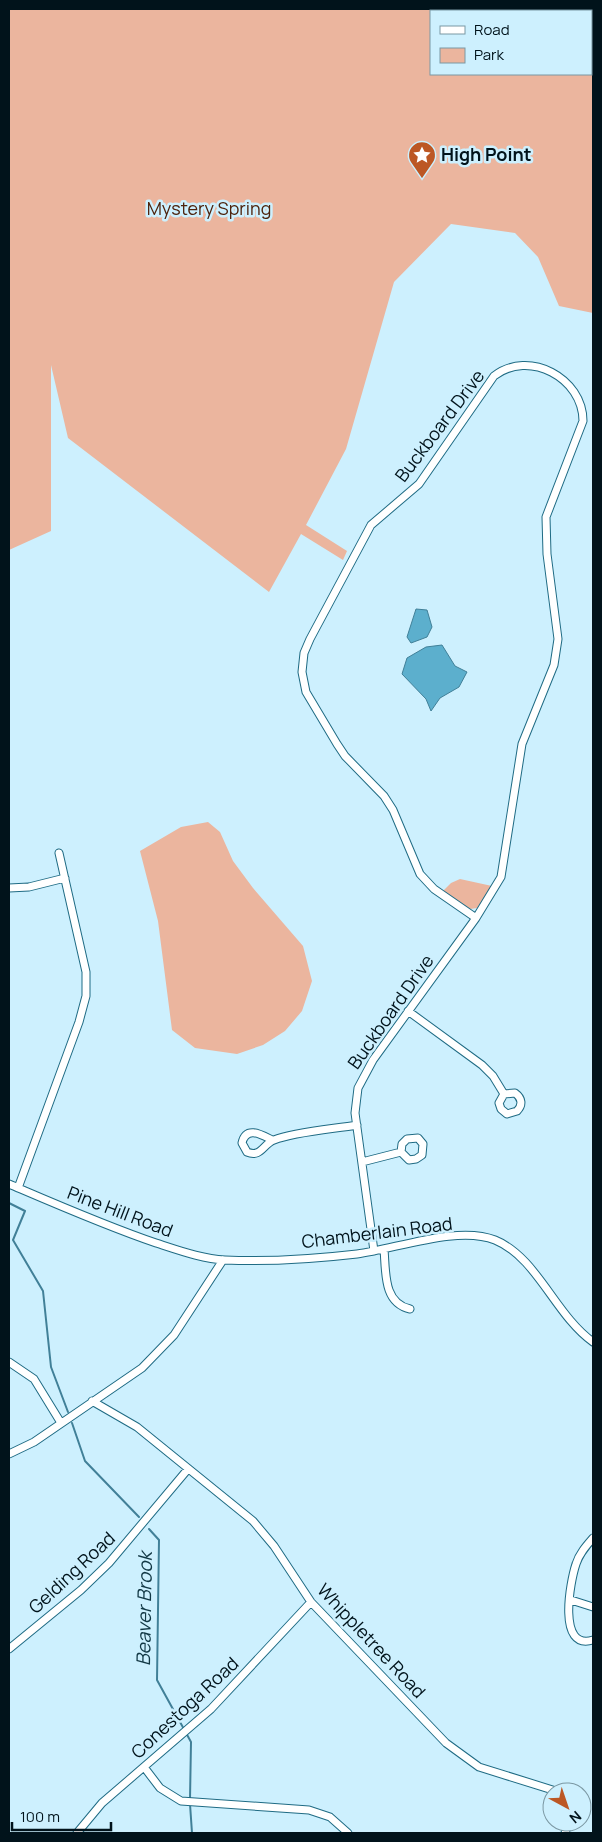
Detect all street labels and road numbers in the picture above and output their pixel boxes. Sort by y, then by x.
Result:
street label: Buckboard Drive [389,364,489,486]
street label: Buckboard Drive [342,949,439,1073]
street label: Pine Hill Road [64,1180,176,1242]
street label: Chamberlain Road [300,1211,454,1253]
street label: Gelding Road [23,1526,120,1619]
street label: Whippletree Road [312,1578,431,1703]
street label: Conestoga Road [125,1651,243,1763]

